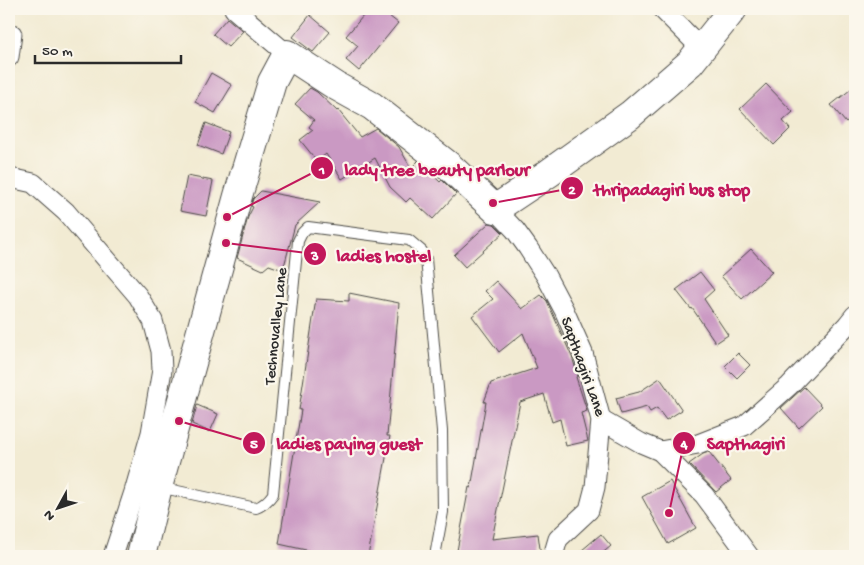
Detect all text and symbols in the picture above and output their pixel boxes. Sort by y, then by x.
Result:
scale bar [35,32,181,64]
text: 50 m [42,43,73,61]
callout: lady tree beauty parlour [310,152,540,185]
text: lady tree beauty parlour [343,161,532,182]
text: 1 [318,162,325,180]
callout: thripadagiri bus stop [559,172,761,205]
text: thripadagiri bus stop [592,181,750,202]
text: 2 [568,182,576,200]
callout: ladies hostel [302,238,442,271]
text: ladies hostel [336,247,431,268]
text: 3 [310,248,319,266]
street label: Technovalley Lane [262,266,293,387]
street label: Sapthagiri Lane [555,315,609,420]
callout: Sapthagiri [672,426,796,459]
callout: ladies paying guest [242,427,432,460]
text: ladies paying guest [275,435,423,456]
text: Sapthagiri [707,435,785,456]
text: 5 [250,436,258,454]
text: 4 [679,436,688,454]
north arrow [32,482,82,532]
text: N [41,506,59,524]

